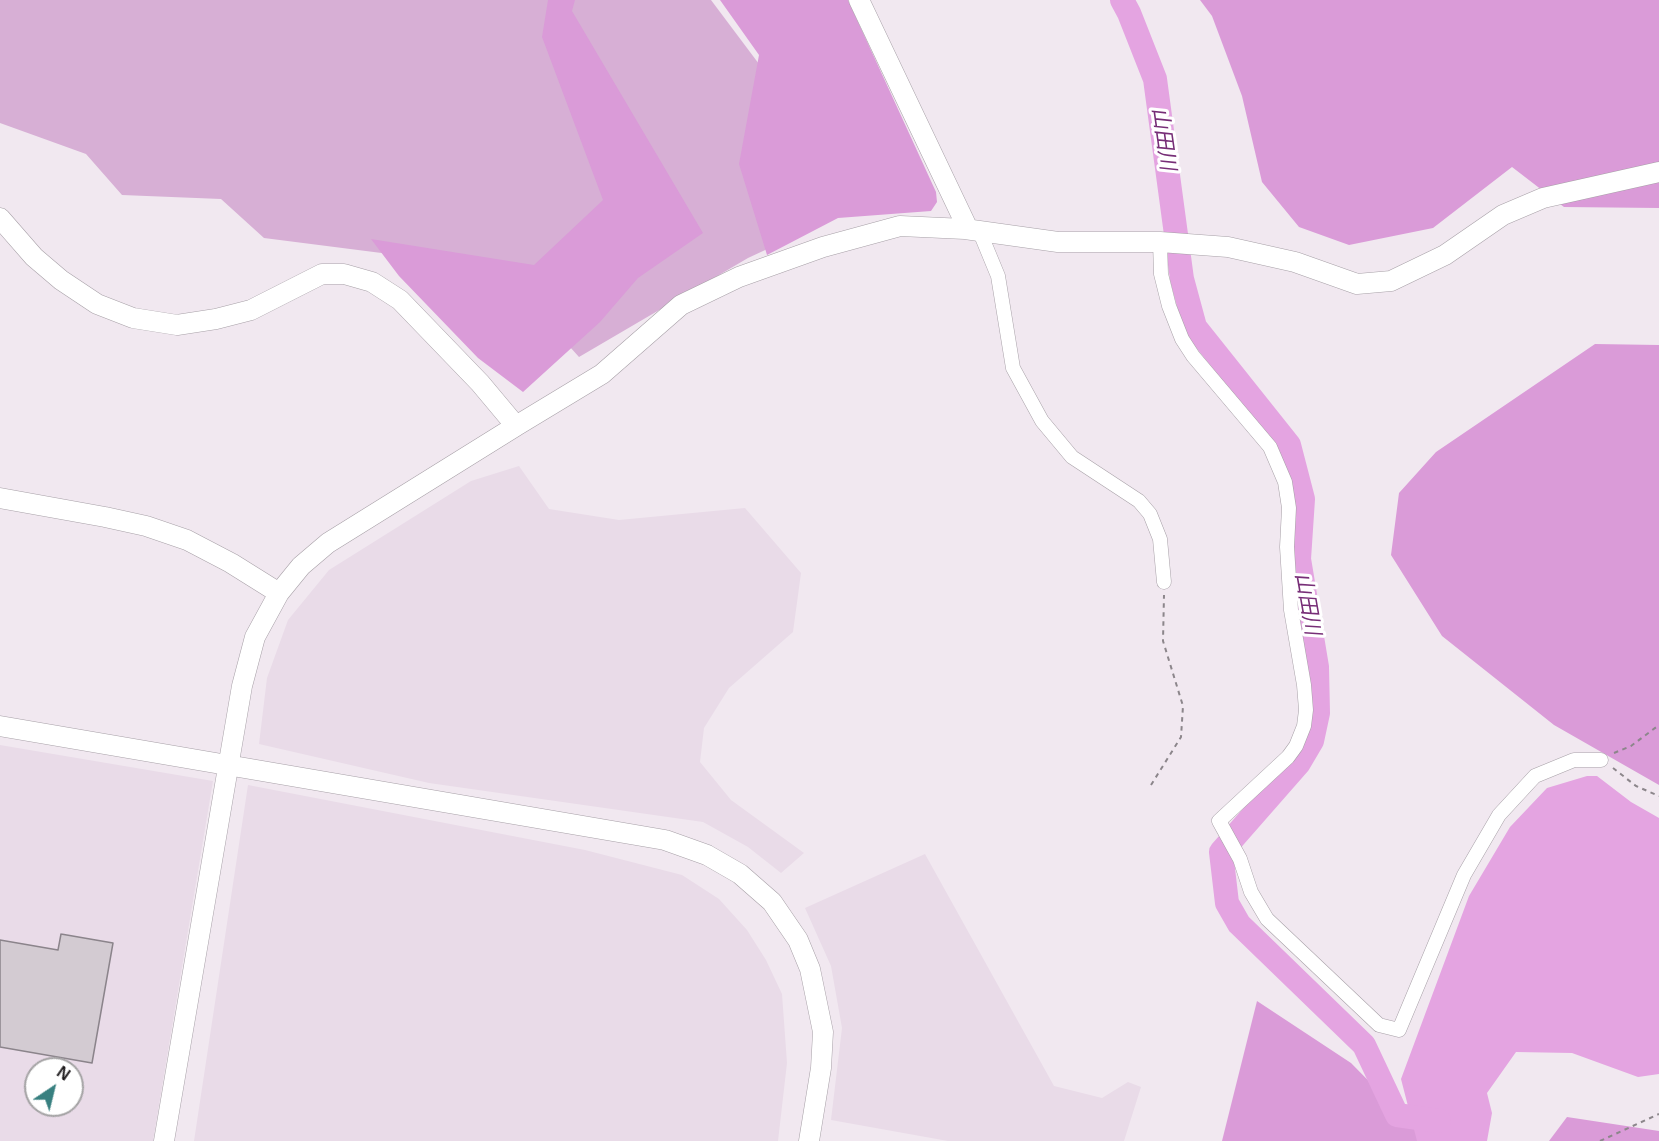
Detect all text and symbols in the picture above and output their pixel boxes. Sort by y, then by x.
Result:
water label: 山田川 [1146,106,1180,172]
water label: 山田川 [1289,571,1325,637]
north arrow [24,1057,84,1117]
text: N [54,1063,73,1084]

